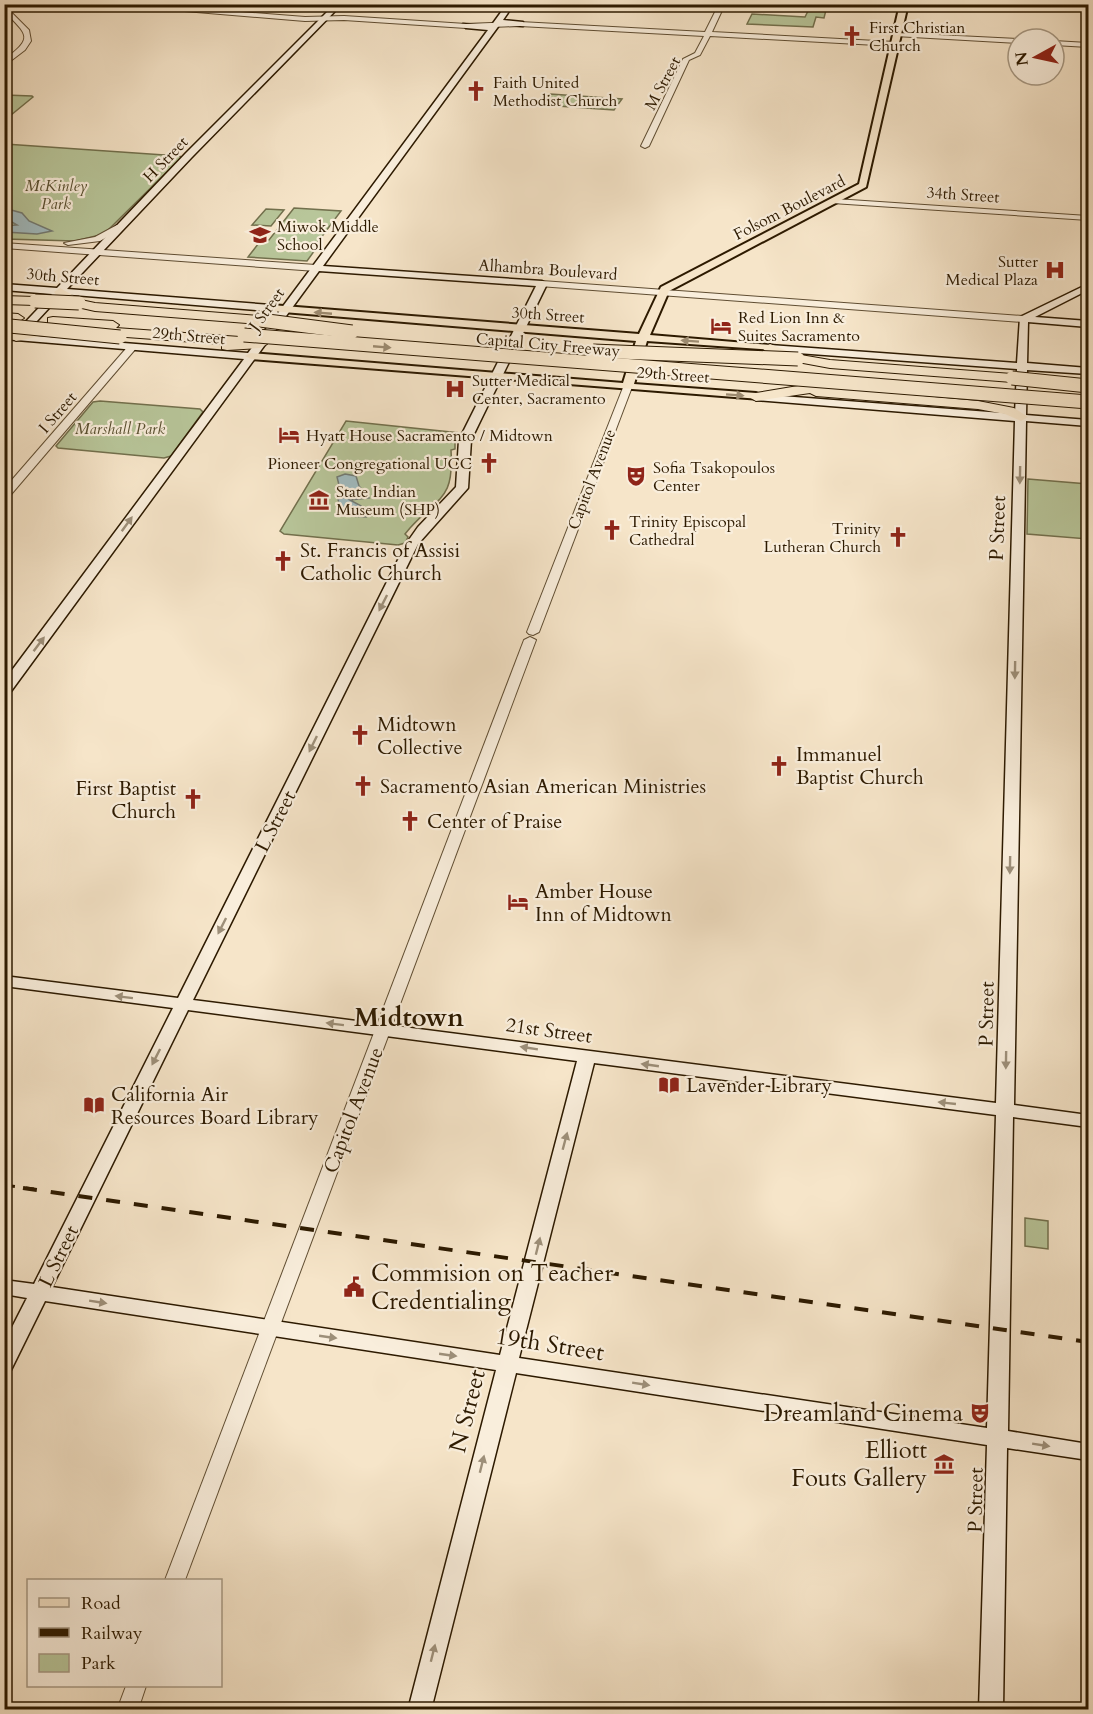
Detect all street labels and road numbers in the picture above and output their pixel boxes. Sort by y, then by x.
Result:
street label: M Street [640,53,686,114]
street label: H Street [138,132,193,188]
street label: Folsom Boulevard [730,170,850,246]
street label: 34th Street [926,181,1000,209]
street label: Alhambra Boulevard [478,254,619,286]
street label: 30th Street [26,263,100,291]
street label: J Street [243,284,290,337]
street label: 30th Street [511,301,585,329]
street label: 29th Street [152,322,226,350]
street label: Capital City Freeway [475,328,622,362]
street label: 29th Street [636,361,710,389]
street label: I Street [34,387,82,438]
street label: Capitol Avenue [563,426,621,533]
street label: P Street [983,494,1012,561]
street label: L Street [249,785,303,857]
street label: P Street [972,980,1001,1047]
street label: 21st Street [504,1011,595,1050]
street label: Capitol Avenue [317,1043,390,1177]
street label: L Street [32,1220,85,1292]
street label: 19th Street [493,1320,607,1369]
street label: N Street [441,1366,494,1456]
street label: P Street [961,1466,990,1533]

